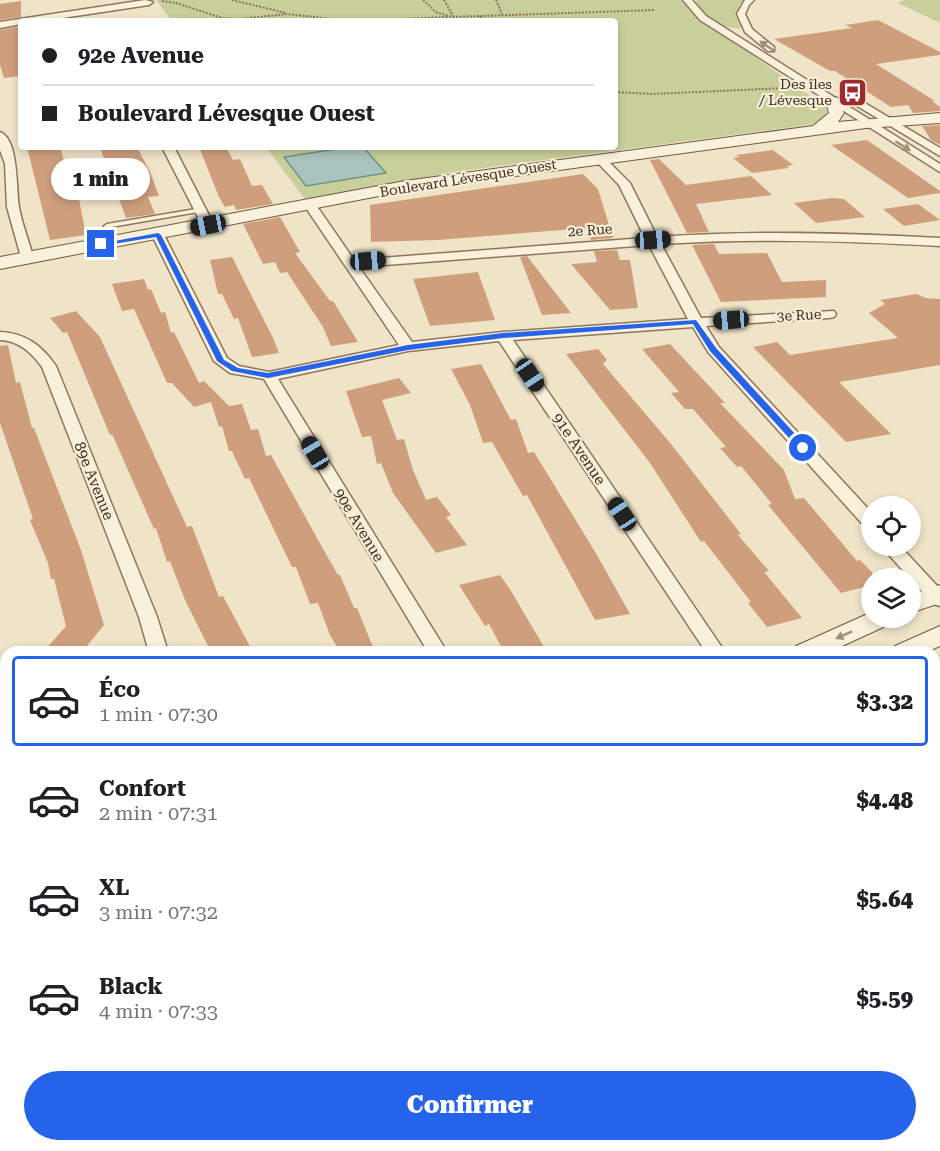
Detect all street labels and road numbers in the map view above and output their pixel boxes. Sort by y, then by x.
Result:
street label: Boulevard Lévesque Ouest [378,156,558,200]
street label: 2e Rue [567,220,613,240]
street label: 3e Rue [776,306,822,324]
street label: 91e Avenue [548,410,610,488]
street label: 89e Avenue [70,439,118,523]
street label: 90e Avenue [330,485,388,565]

